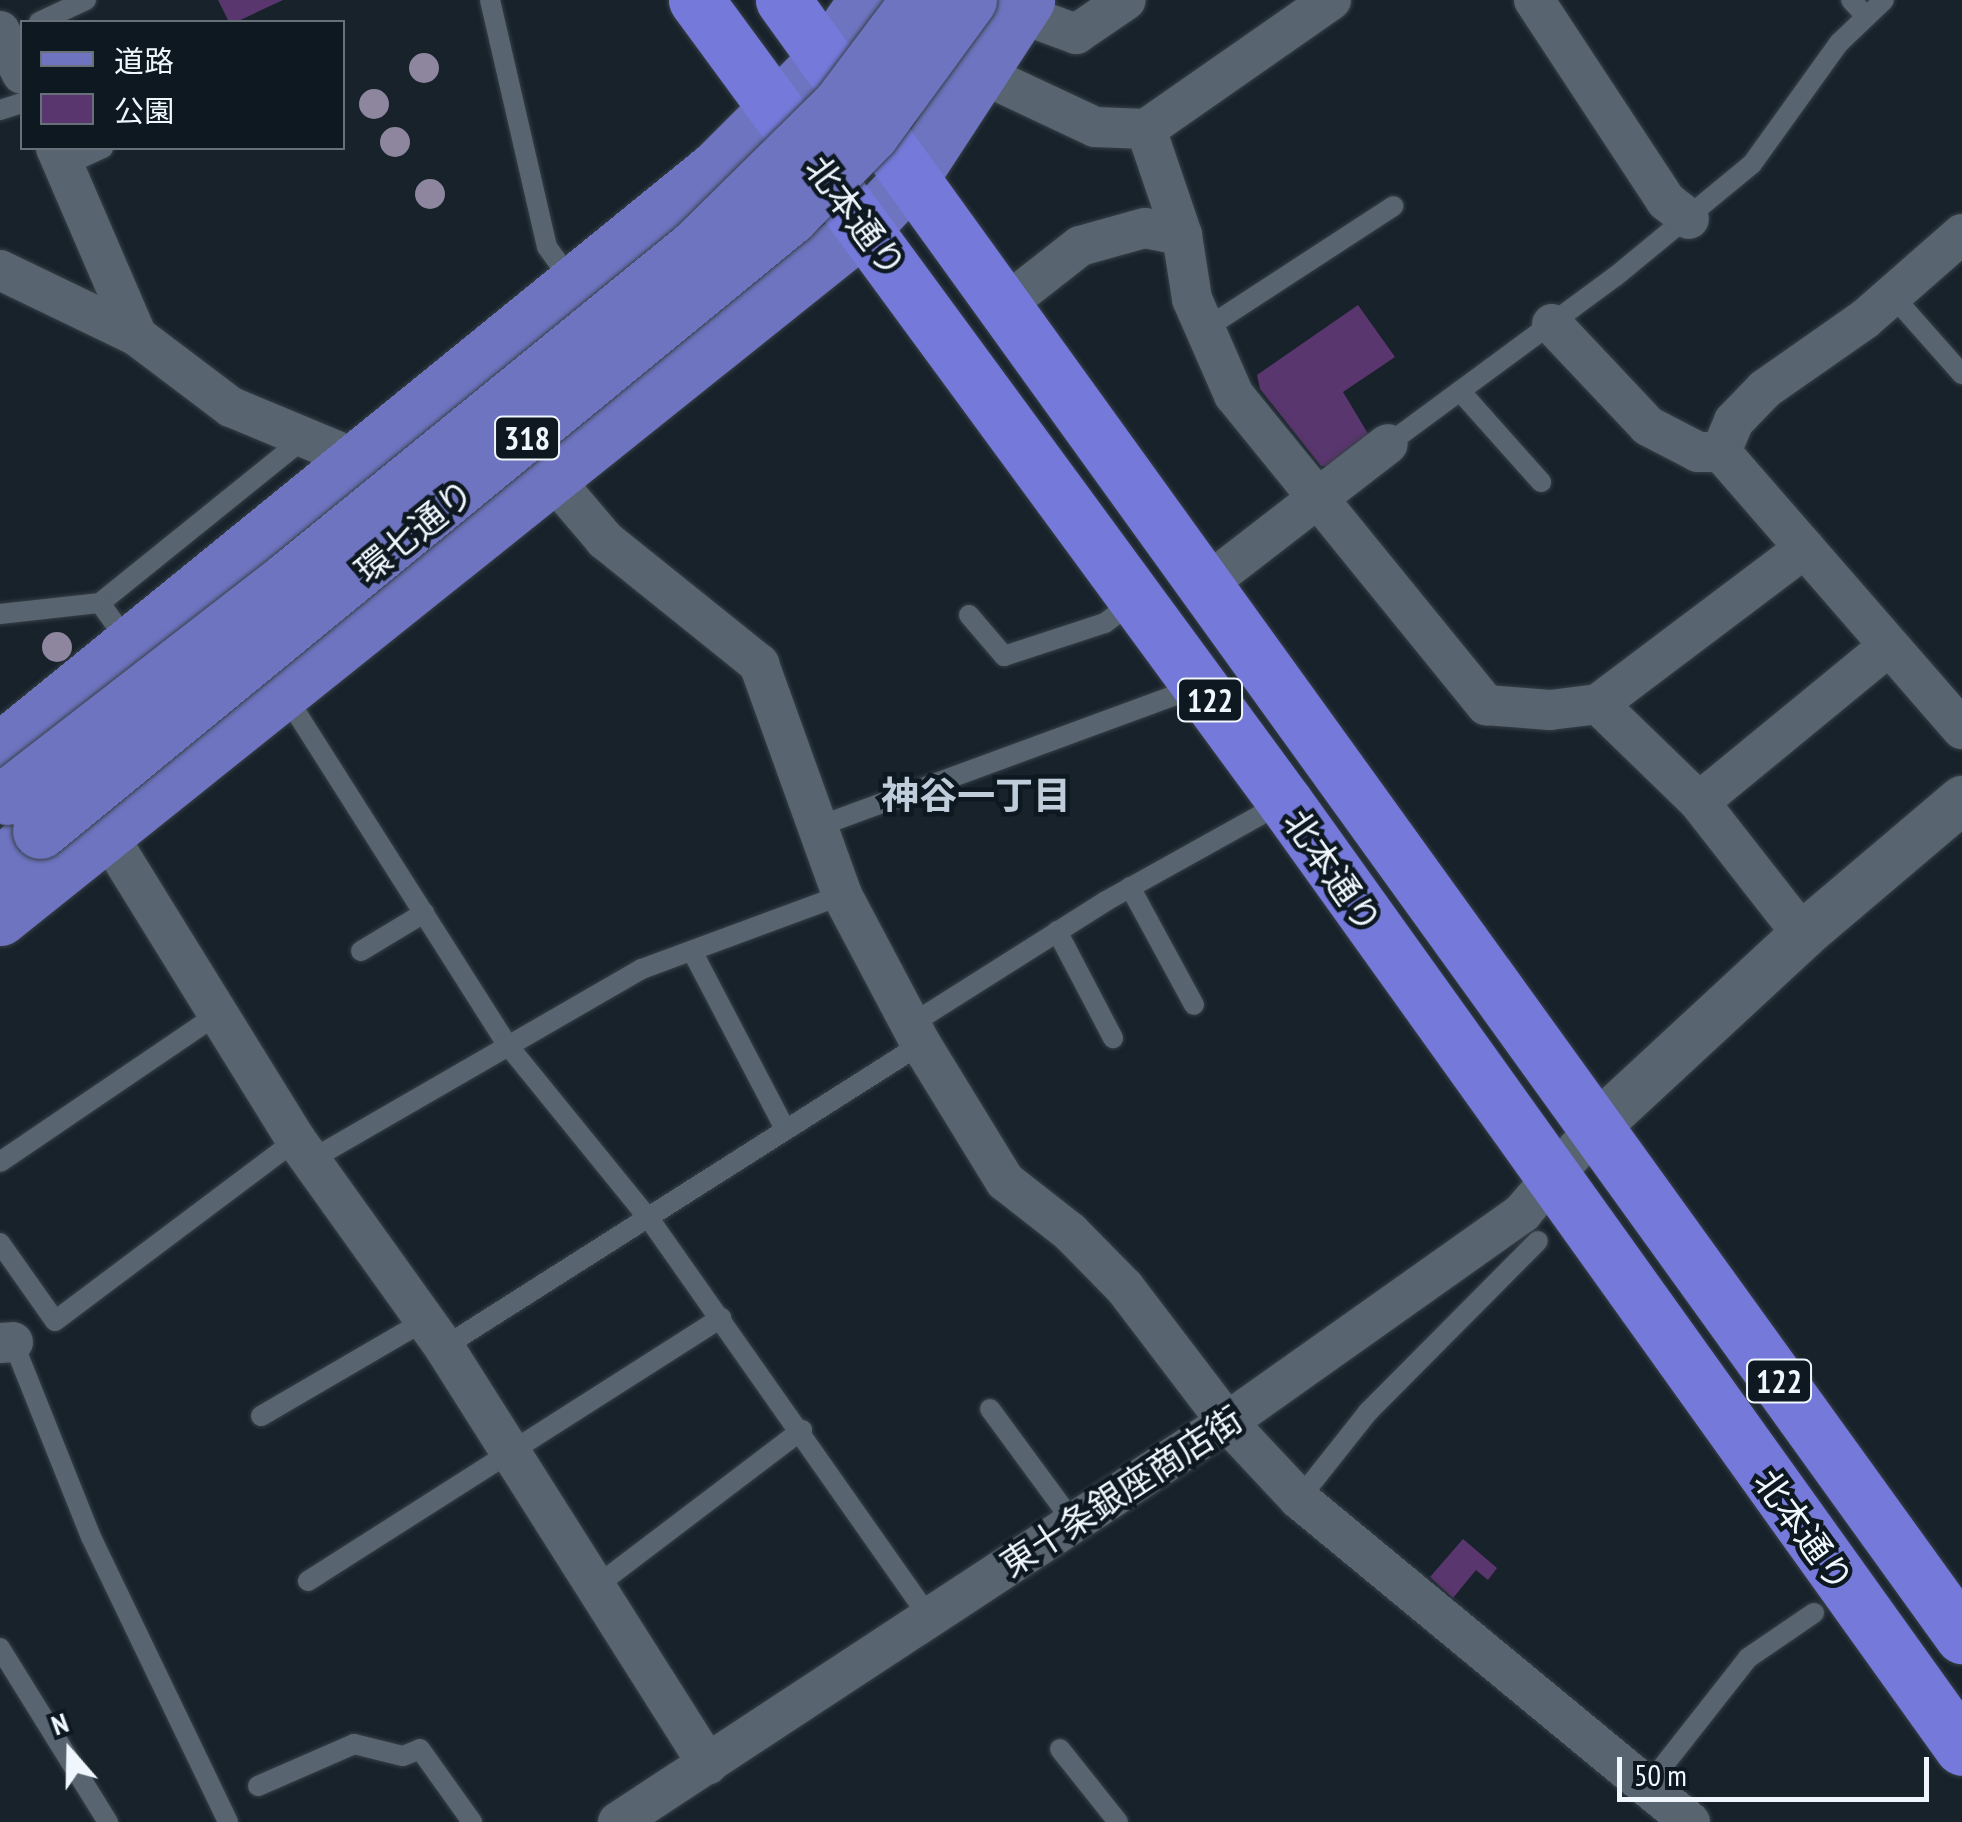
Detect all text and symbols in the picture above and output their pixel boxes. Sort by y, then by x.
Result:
legend [20,20,345,150]
text: 道路 [114,41,174,80]
text: 公園 [114,91,174,130]
street label: 北本通り [797,147,915,285]
road number: 318 [492,411,562,465]
street label: 環七通り [346,471,482,591]
road number: 122 [1175,673,1245,727]
district label: 神谷一丁目 [881,772,1071,818]
street label: 北本通り [1276,802,1390,940]
road number: 122 [1744,1354,1814,1408]
street label: 東十条銀座商店街 [992,1397,1250,1585]
street label: 北本通り [1746,1461,1862,1599]
north arrow [20,1702,120,1802]
text: N [46,1703,73,1743]
scale bar [1622,1737,1934,1799]
text: 50 m [1634,1755,1687,1794]

